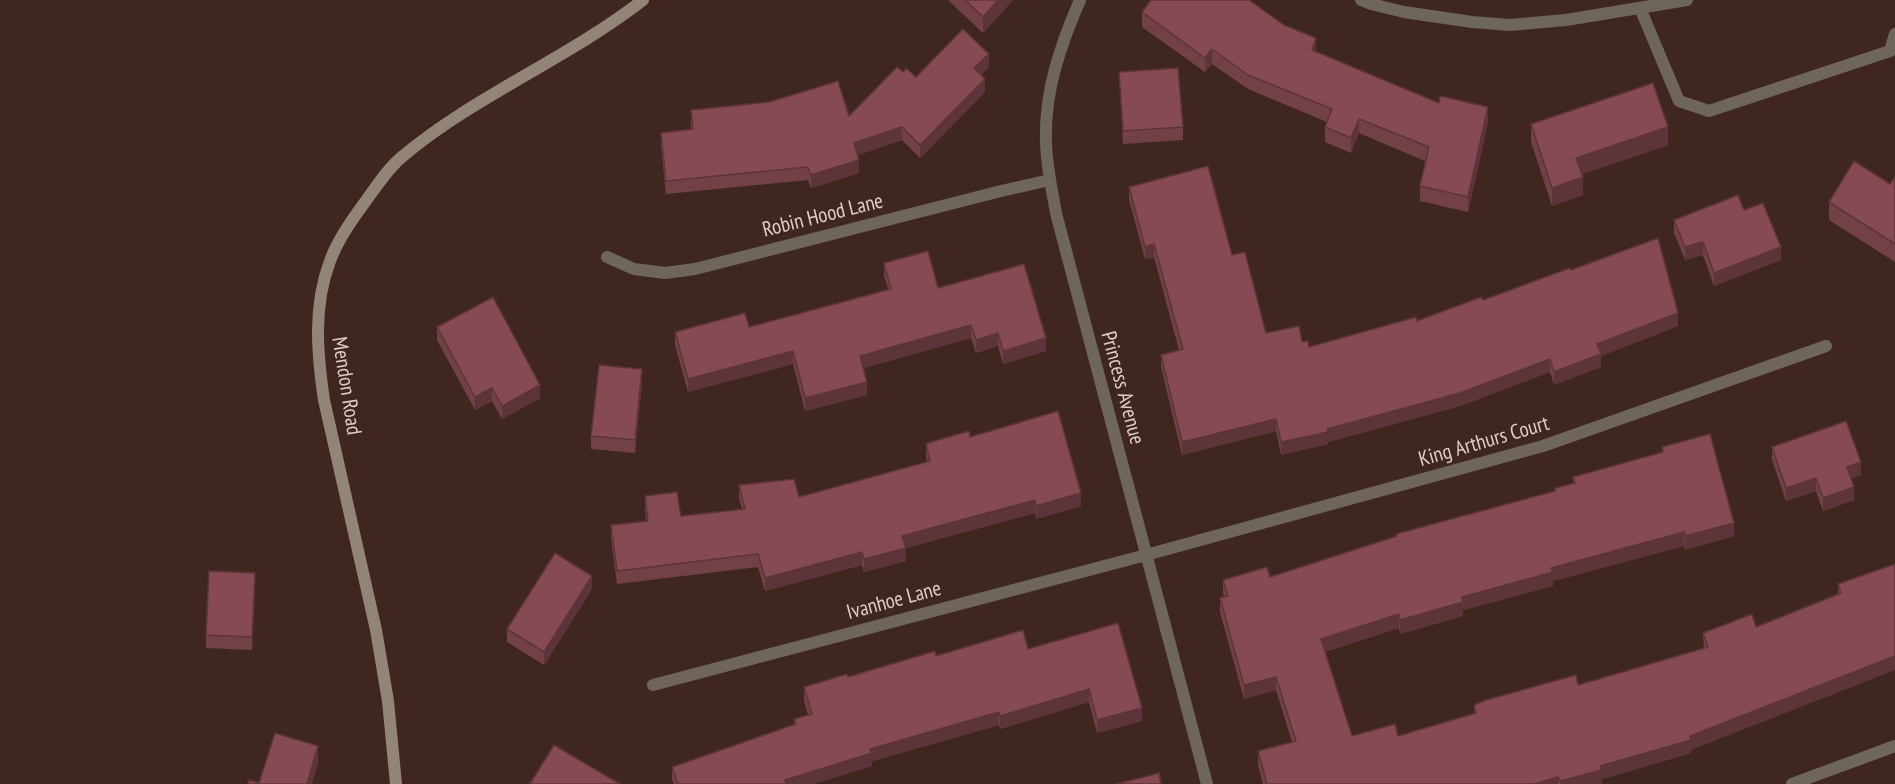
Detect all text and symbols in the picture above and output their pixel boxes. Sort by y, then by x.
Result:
street label: Robin Hood Lane [760,189,886,243]
street label: Princess Avenue [1095,329,1149,447]
street label: Mendon Road [326,335,366,437]
street label: King Arthurs Court [1416,411,1552,473]
street label: Ivanhoe Lane [844,576,944,626]

